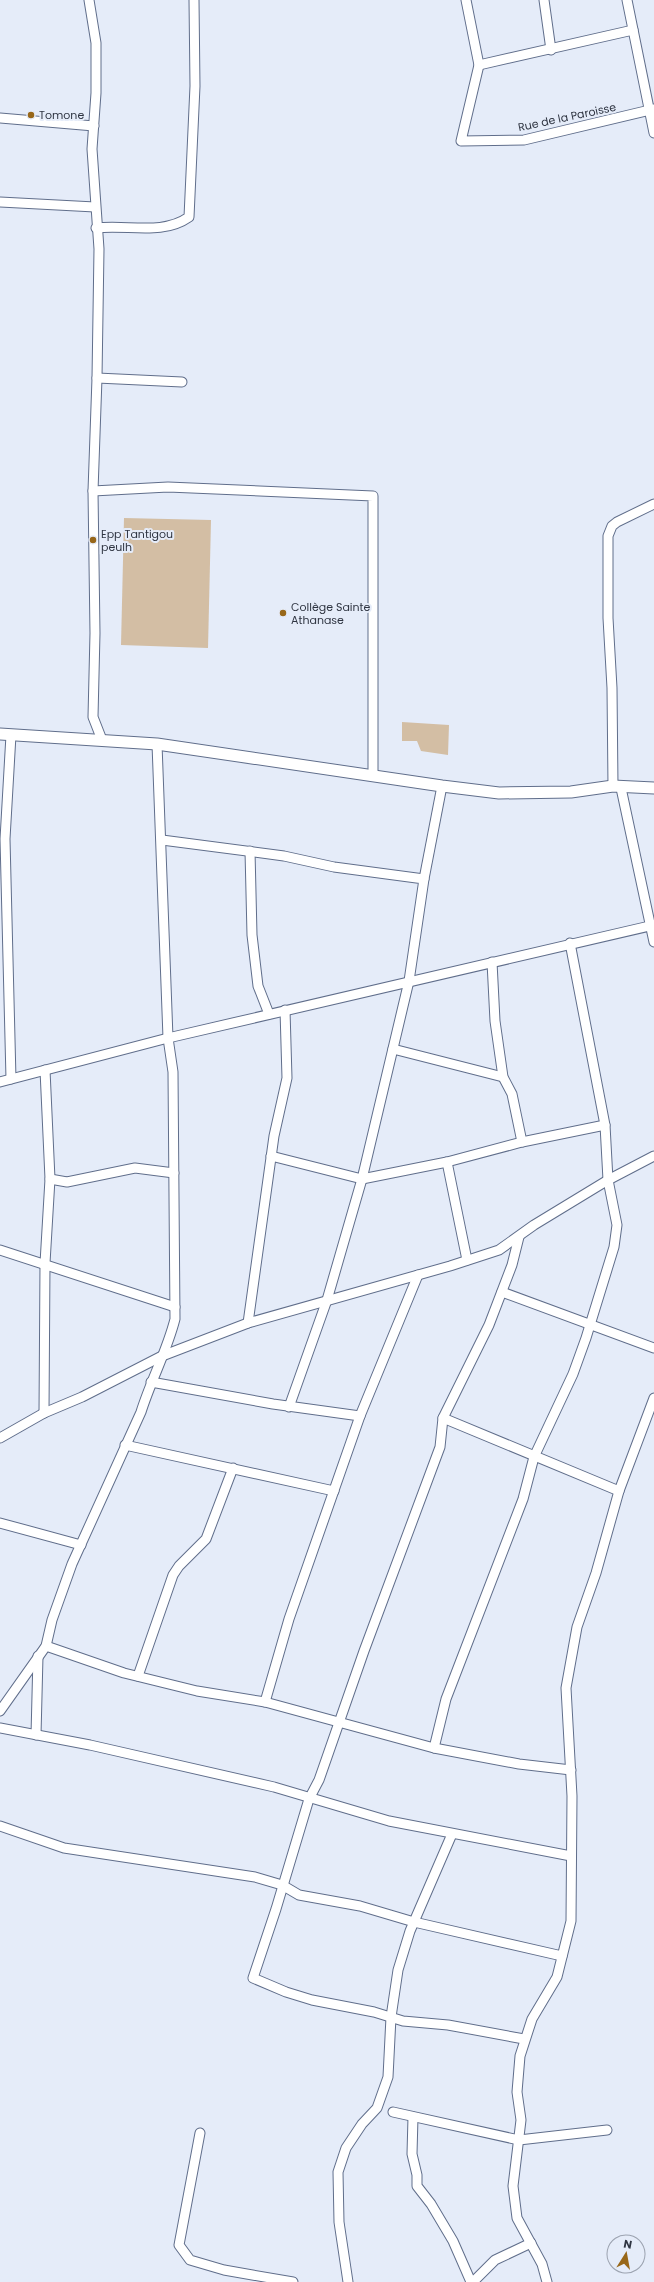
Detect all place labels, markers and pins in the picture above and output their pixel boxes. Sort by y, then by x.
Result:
place label: Tomone [39,107,84,123]
marker: Tomone [26,110,36,120]
place label: Epp Tantigou peulh [101,526,173,555]
marker: Epp Tantigou peulh [88,535,98,545]
place label: Collège Sainte Athanase [291,599,371,628]
marker: Collège Sainte Athanase [278,608,288,618]

